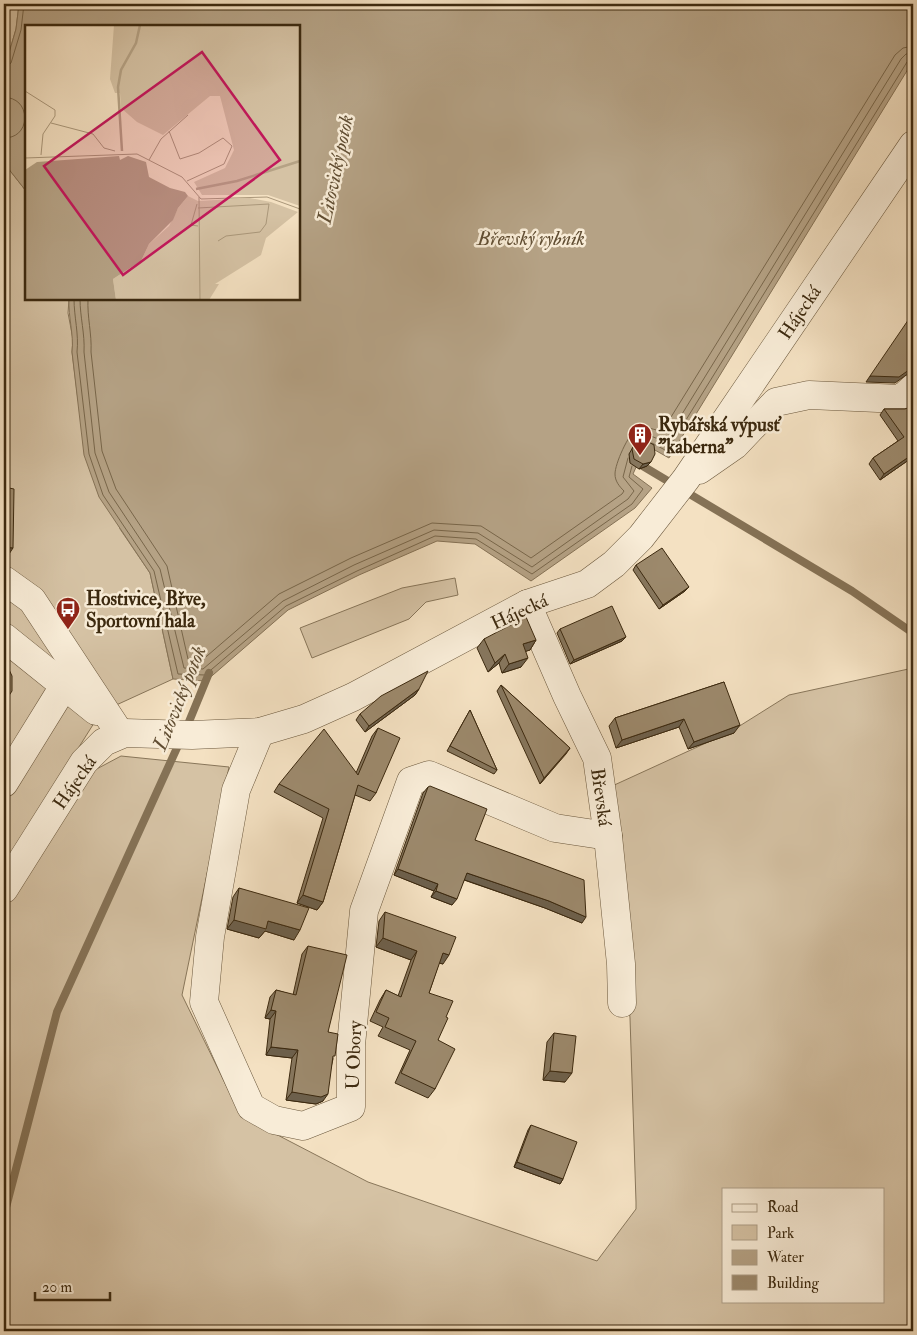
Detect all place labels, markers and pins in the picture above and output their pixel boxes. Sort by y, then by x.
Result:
place label: Rybářská výpusť "kaberna" [658,413,782,459]
building icon: Rybářská výpusť "kaberna" [627,422,653,456]
place label: Hostivice, Břve, Sportovní hala [86,587,206,634]
bus stop icon: Hostivice, Břve, Sportovní hala [55,596,81,630]

